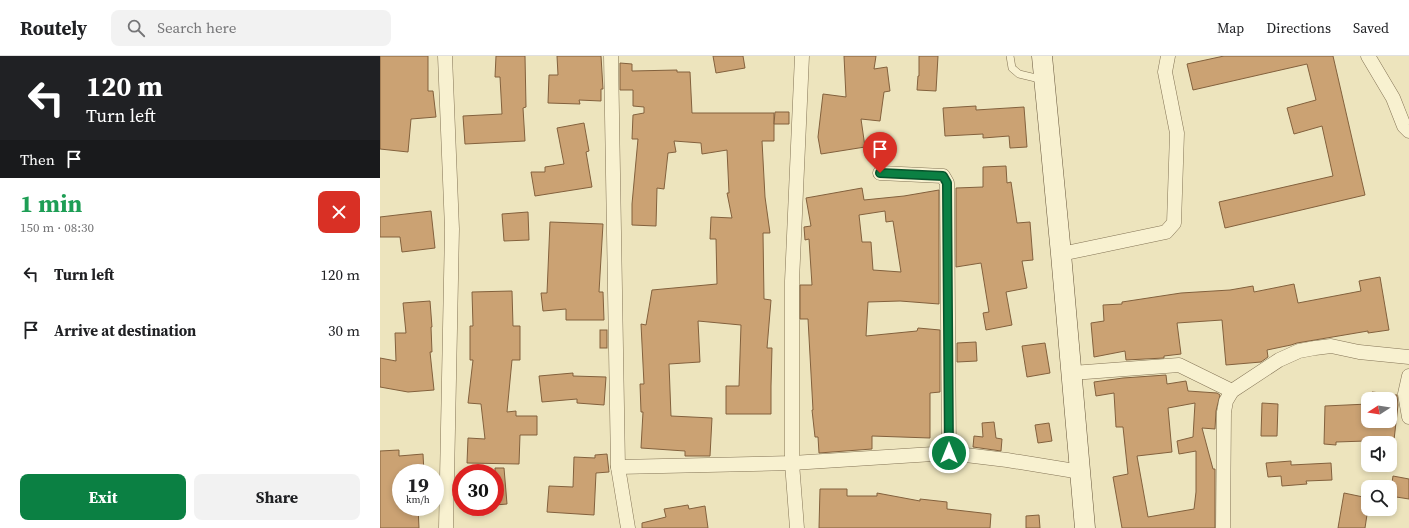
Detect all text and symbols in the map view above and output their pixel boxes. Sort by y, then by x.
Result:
search box [111,10,391,46]
text: Routely [20,15,87,41]
icon: search [125,17,147,39]
text: Search here [157,17,236,38]
text: Map [1217,18,1244,38]
text: Directions [1266,18,1331,38]
text: Saved [1353,18,1389,38]
text: 120 m [86,67,163,105]
icon: left [20,72,72,124]
text: Turn left [86,103,156,128]
pin [863,132,897,173]
icon: arrive [869,138,891,160]
icon: arrive [63,148,85,170]
text: Then [20,149,55,170]
text: 1 min [20,187,82,220]
button: close [318,191,360,233]
text: 150 m · 08:30 [20,219,94,236]
icon: left [20,263,42,285]
text: Turn left [54,264,114,285]
text: 120 m [320,264,360,285]
icon: arrive [20,319,42,341]
text: Arrive at destination [54,320,196,341]
text: 30 m [328,320,360,341]
north arrow [1361,392,1397,428]
map controls [1361,392,1397,516]
position arrow [928,432,970,474]
button: sound [1361,436,1397,472]
speed limit sign: 30 [452,464,504,516]
text: 19 [407,471,429,499]
button: Exit [20,474,186,520]
button: Share [194,474,360,520]
button: search [1361,480,1397,516]
text: km/h [406,493,430,506]

